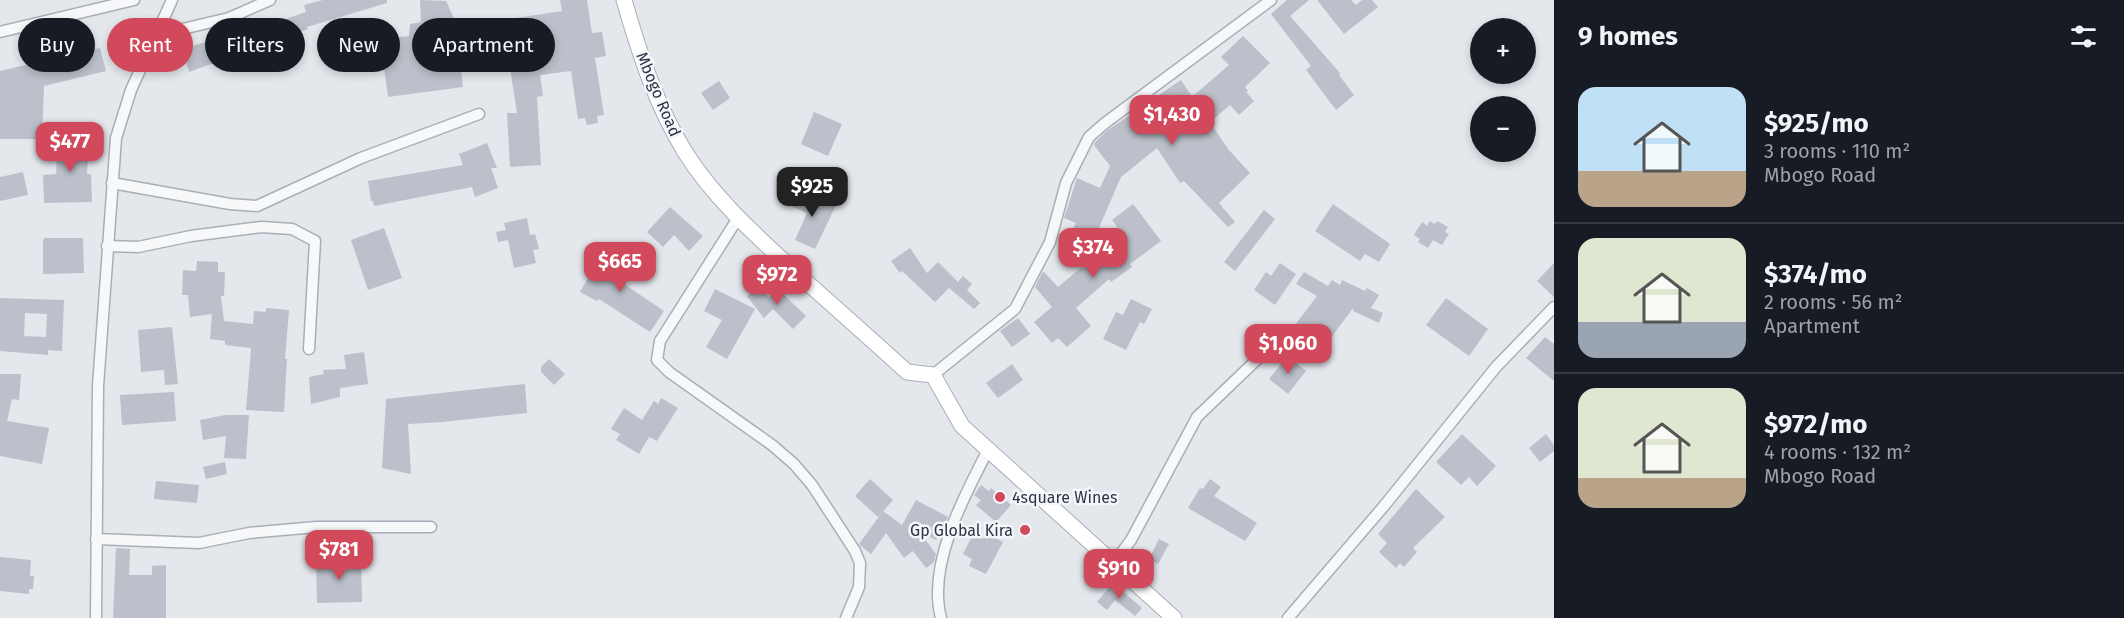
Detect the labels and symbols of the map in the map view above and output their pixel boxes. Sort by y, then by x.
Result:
street label: Mbogo Road [632,49,685,139]
pin: $1,430 [1123,95,1221,146]
pin: $477 [34,122,106,173]
pin: $925 [776,167,848,218]
pin: $374 [1057,228,1129,279]
pin: $665 [584,242,656,293]
pin: $972 [741,255,813,306]
pin: $1,060 [1239,324,1337,375]
place label: 4square Wines [1012,488,1118,507]
marker: 4square Wines [993,490,1007,504]
place label: Gp Global Kira [910,521,1013,540]
marker: Gp Global Kira [1018,523,1032,537]
pin: $781 [303,530,375,581]
pin: $910 [1083,549,1155,600]

